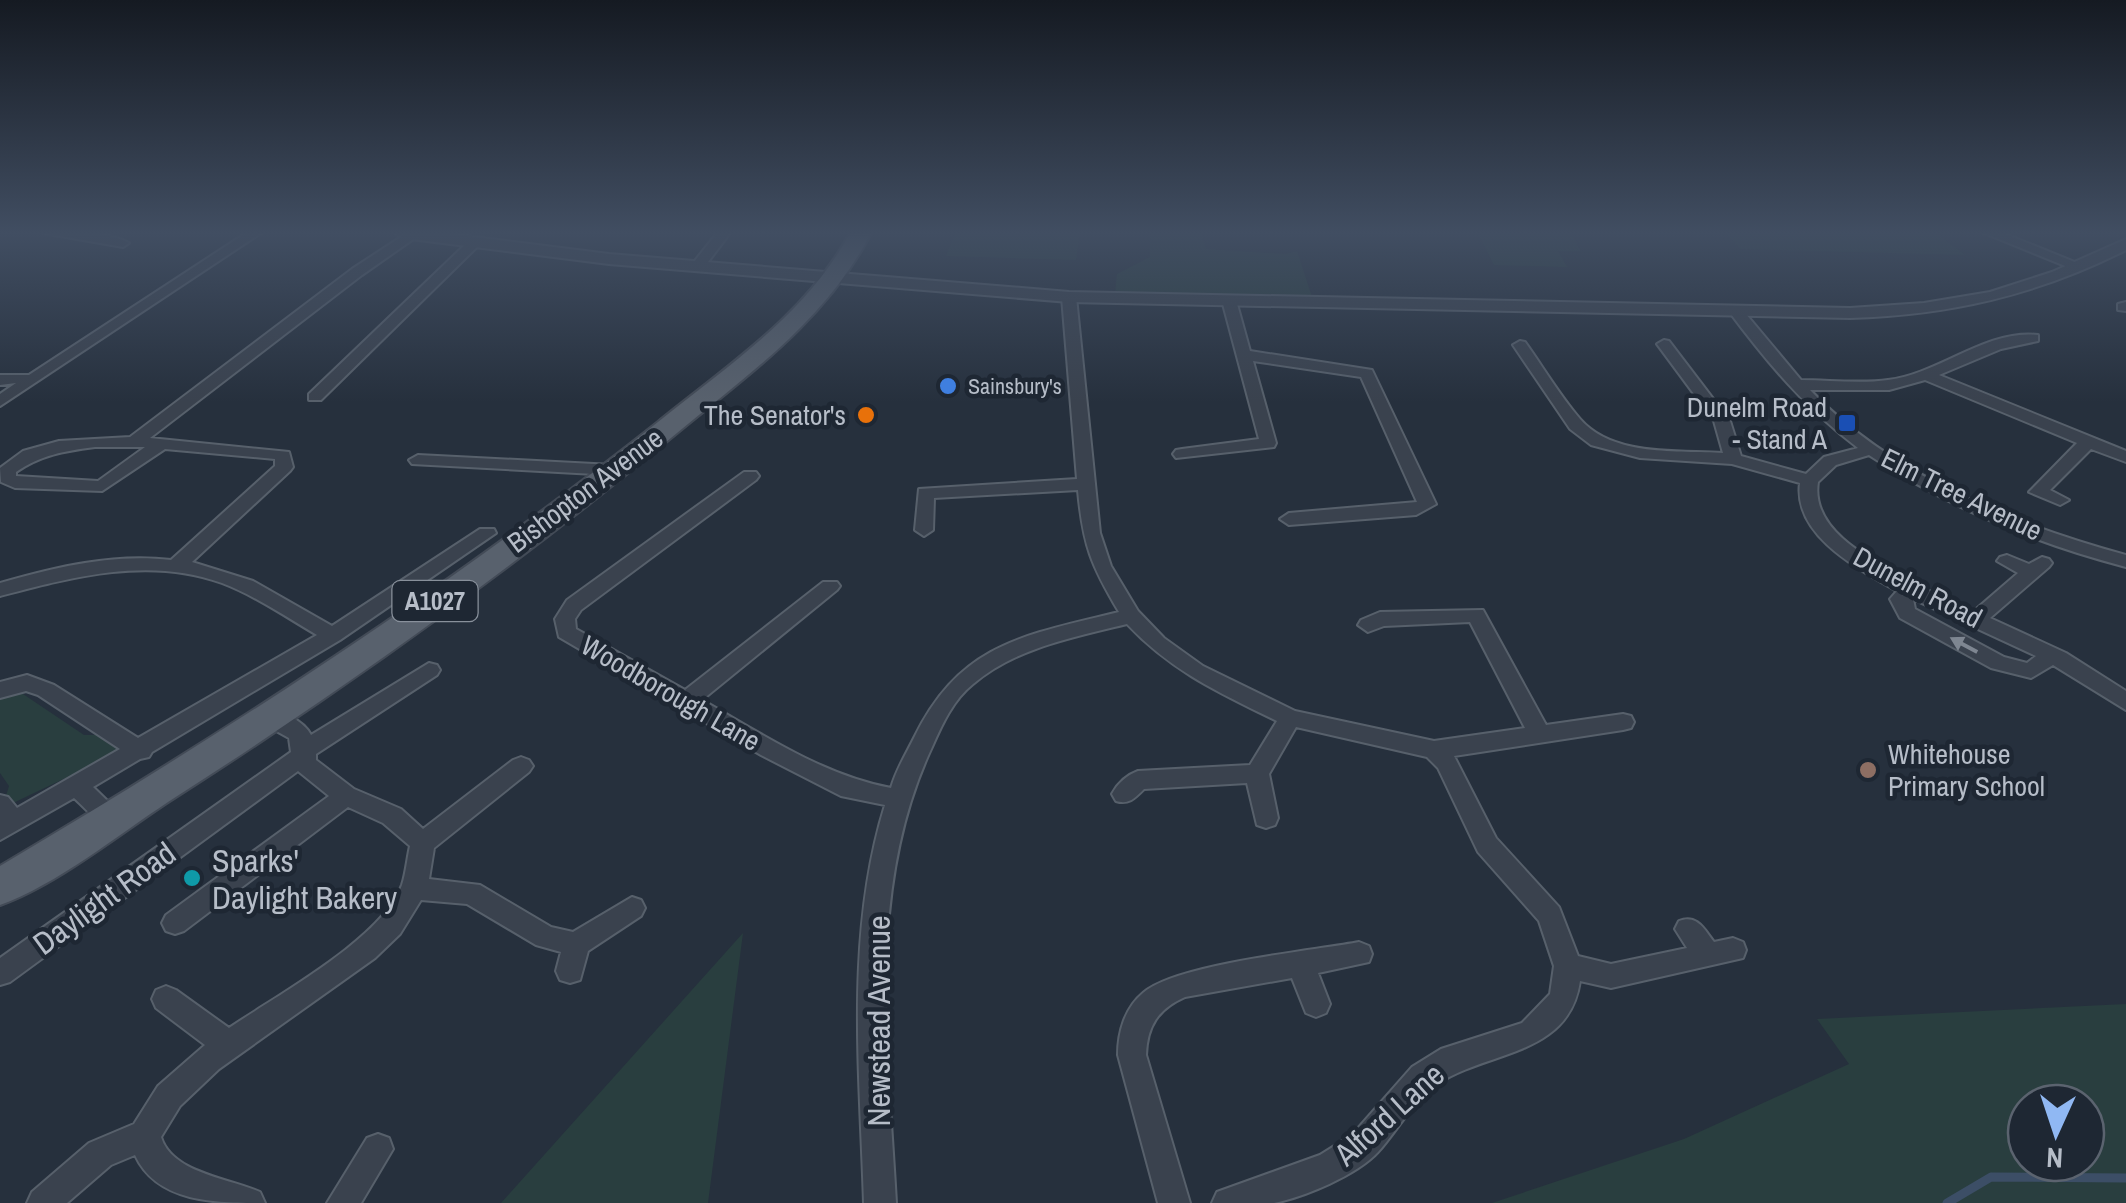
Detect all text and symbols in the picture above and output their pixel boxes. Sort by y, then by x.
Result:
place label: Sainsbury's [968,371,1062,401]
marker: Sainsbury's [937,375,959,397]
place label: Dunelm Road - Stand A [1687,388,1828,458]
place label: The Senator's [704,396,846,434]
marker: The Senator's [855,404,877,426]
marker: Dunelm Road - Stand A [1836,412,1858,434]
street label: Bishopton Avenue [499,419,671,561]
street label: Elm Tree Avenue [1875,439,2049,549]
street label: Dunelm Road [1847,537,1989,637]
road number: A1027 [392,581,478,621]
street label: Woodborough Lane [574,626,768,760]
one-way arrow [1949,636,1978,653]
place label: Whitehouse Primary School [1888,735,2045,805]
marker: Whitehouse Primary School [1857,759,1879,781]
street label: Daylight Road [24,832,184,964]
place label: Sparks' Daylight Bakery [212,839,397,919]
marker: Sparks' Daylight Bakery [181,867,203,889]
street label: Newstead Avenue [857,915,900,1127]
street label: Alford Lane [1324,1053,1453,1176]
north arrow [2006,1083,2106,1183]
text: N [2045,1139,2064,1177]

